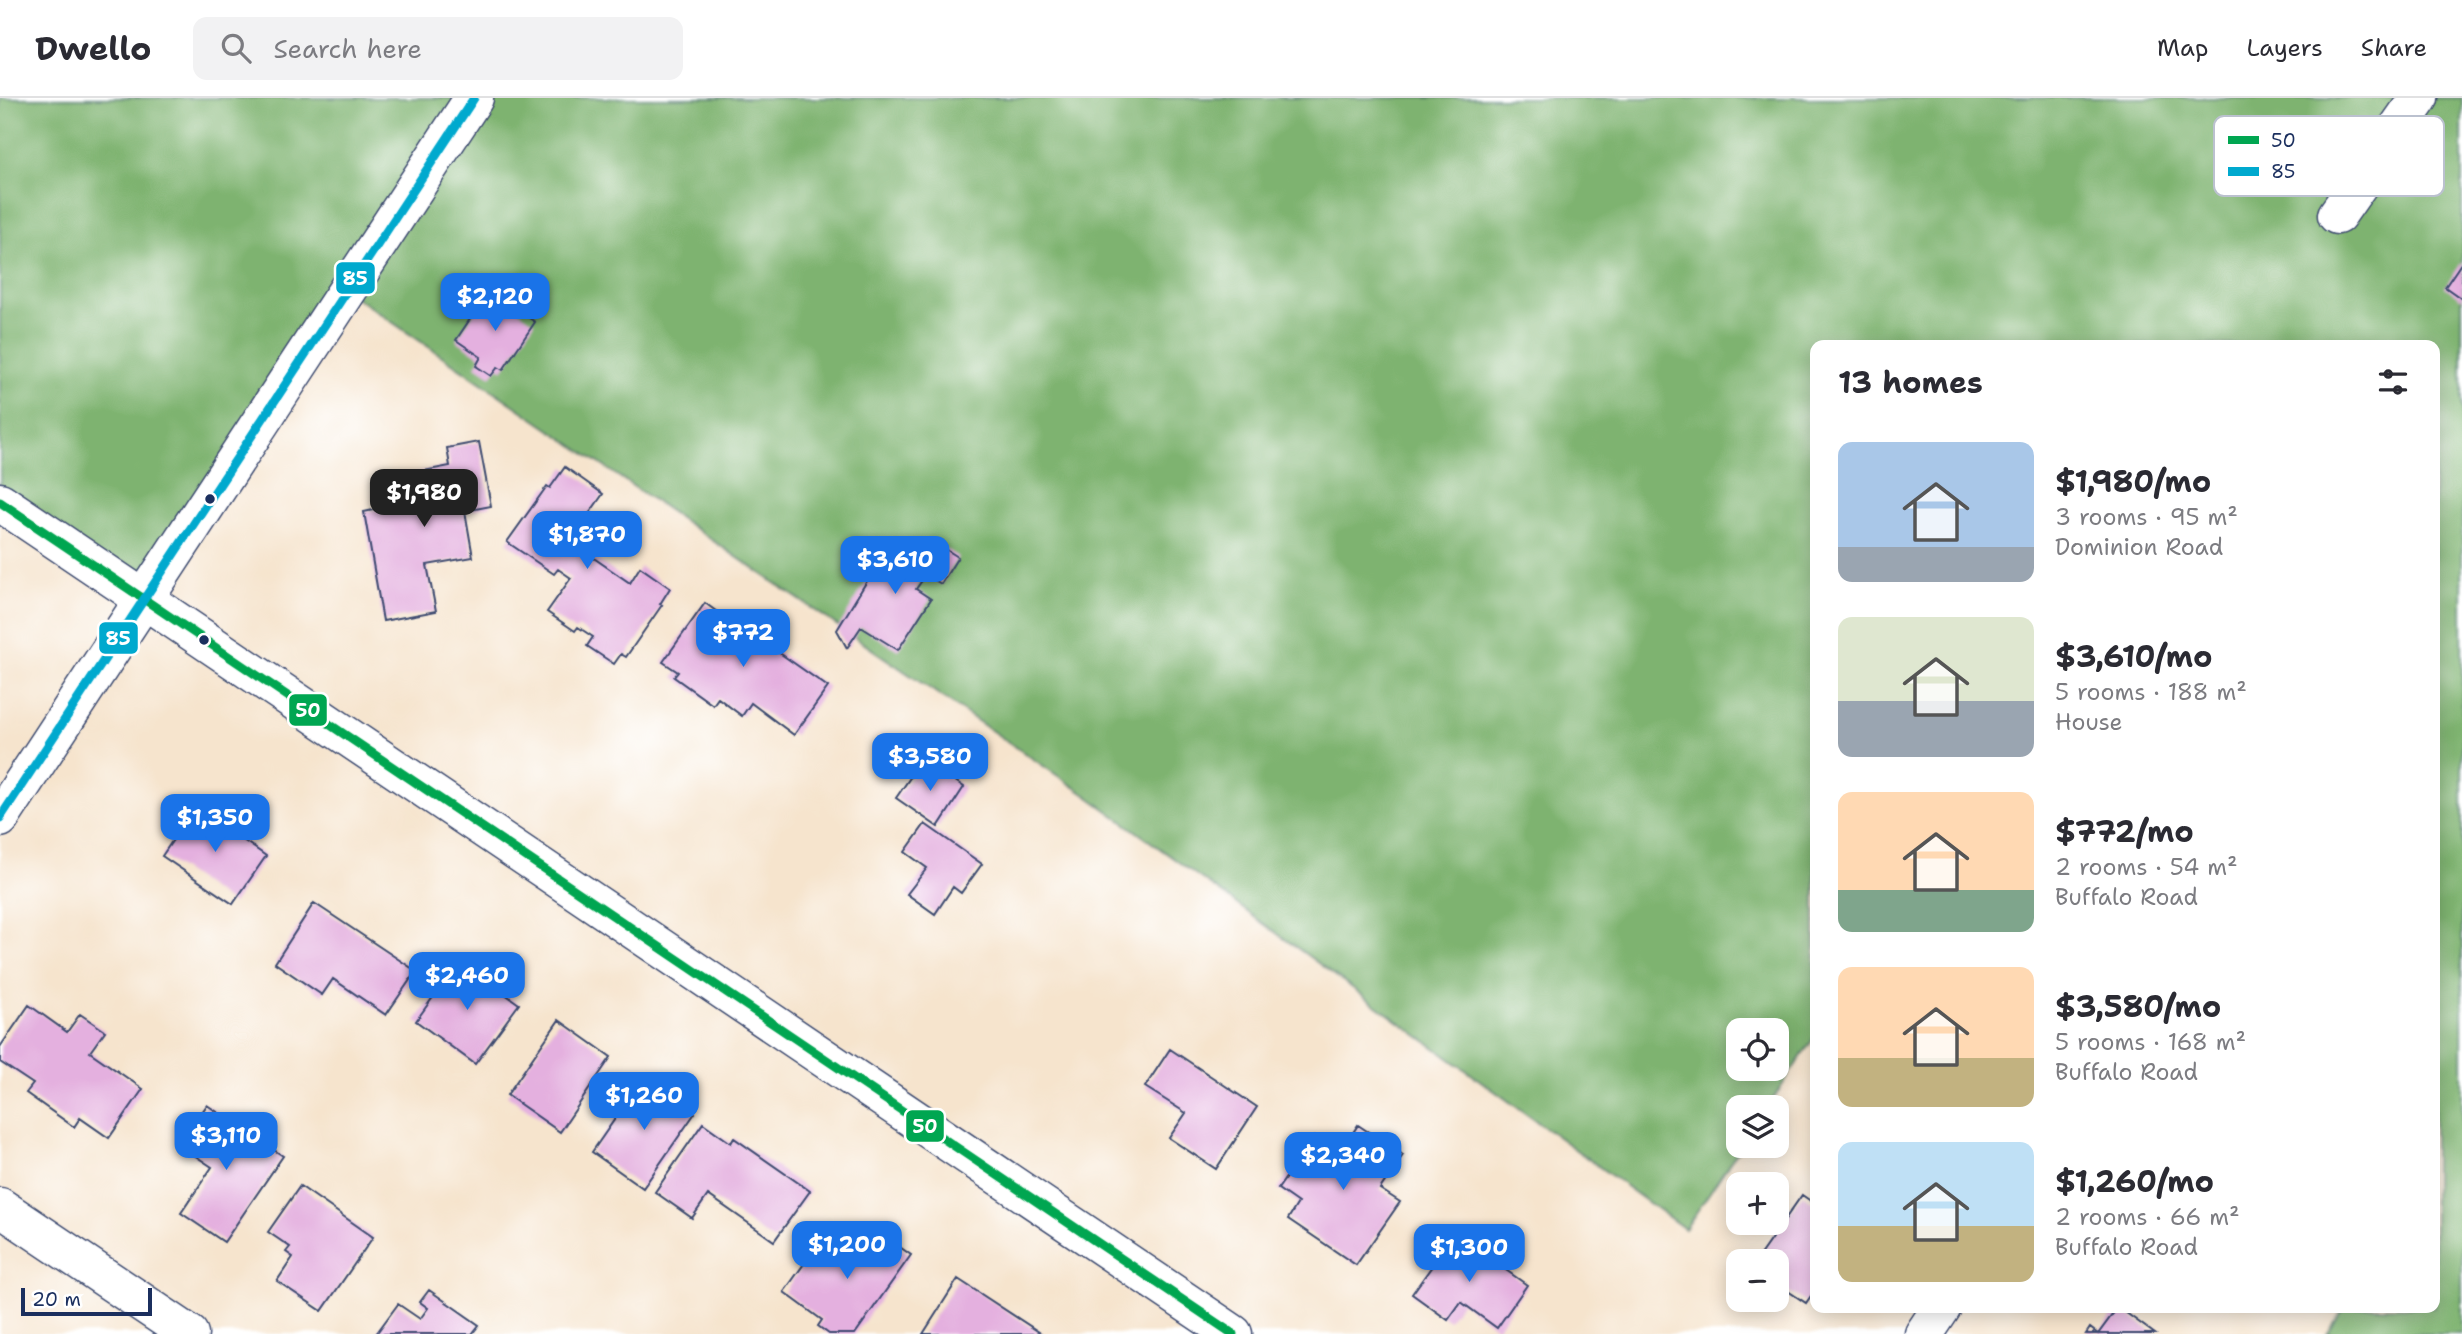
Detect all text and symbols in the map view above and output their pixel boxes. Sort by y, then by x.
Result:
search box [193,17,683,80]
text: Dwello [35,26,151,71]
icon: search [217,29,255,67]
text: Search here [273,31,422,66]
text: Map [2157,32,2208,64]
text: Layers [2246,32,2323,64]
text: Share [2361,32,2427,64]
legend [2214,116,2444,196]
text: 50 [2271,128,2296,153]
text: 85 [2271,159,2295,184]
line badge: 85 [335,261,376,295]
text: 85 [342,266,368,291]
pin: $2,120 [438,274,552,333]
text: $2,120 [457,281,533,311]
text: 13 homes [1838,362,1983,403]
icon: filters [2374,363,2412,401]
text: $1,980/mo [2055,461,2211,502]
pin: $1,980 [367,470,481,529]
icon: home [1894,470,1978,554]
text: $1,980 [386,477,462,507]
unlabelled marker [203,492,217,506]
text: 3 rooms · 95 m² [2055,502,2238,532]
pin: $1,870 [530,512,644,571]
text: $1,870 [548,519,626,549]
text: Dominion Road [2055,532,2223,562]
pin: $3,610 [838,536,952,596]
text: $3,610 [856,544,934,574]
pin: $772 [702,610,784,669]
text: $772 [712,617,774,647]
line badge: 85 [98,621,139,655]
text: 85 [105,626,131,651]
unlabelled marker [197,633,211,647]
text: $3,610/mo [2055,636,2212,677]
icon: home [1894,645,1978,729]
text: 5 rooms · 188 m² [2055,677,2247,707]
line badge: 50 [288,693,328,727]
text: 50 [295,698,321,723]
text: House [2055,707,2123,737]
pin: $3,580 [873,734,987,793]
text: $3,580 [888,741,972,771]
pin: $1,350 [158,794,272,854]
text: $1,350 [177,802,253,832]
text: $772/mo [2055,811,2194,852]
icon: home [1894,820,1978,904]
text: 2 rooms · 54 m² [2055,852,2238,882]
text: Buffalo Road [2055,882,2198,912]
pin: $2,460 [410,953,524,1012]
text: $2,460 [425,960,509,990]
text: $3,580/mo [2055,986,2221,1027]
icon: home [1894,995,1978,1079]
map controls [1726,1018,1789,1312]
button: locate [1726,1018,1789,1081]
text: 5 rooms · 168 m² [2055,1027,2246,1057]
text: Buffalo Road [2055,1057,2198,1087]
pin: $1,260 [587,1072,701,1132]
text: $1,260 [605,1080,683,1110]
button: layers [1726,1095,1789,1158]
line badge: 50 [905,1109,945,1143]
pin: $3,110 [169,1112,283,1172]
text: 50 [912,1114,938,1139]
text: $3,110 [191,1120,261,1150]
pin: $2,340 [1286,1132,1400,1192]
text: $2,340 [1300,1140,1386,1170]
text: $1,260/mo [2055,1161,2214,1202]
icon: home [1894,1170,1978,1254]
button: + [1726,1172,1789,1235]
text: 2 rooms · 66 m² [2055,1202,2240,1232]
pin: $1,200 [790,1222,904,1281]
pin: $1,300 [1412,1224,1526,1284]
text: $1,200 [808,1229,886,1259]
text: $1,300 [1430,1232,1508,1262]
text: Buffalo Road [2055,1232,2198,1262]
button: − [1726,1249,1789,1312]
scale bar [21,1285,152,1317]
text: 20 m [32,1287,81,1312]

